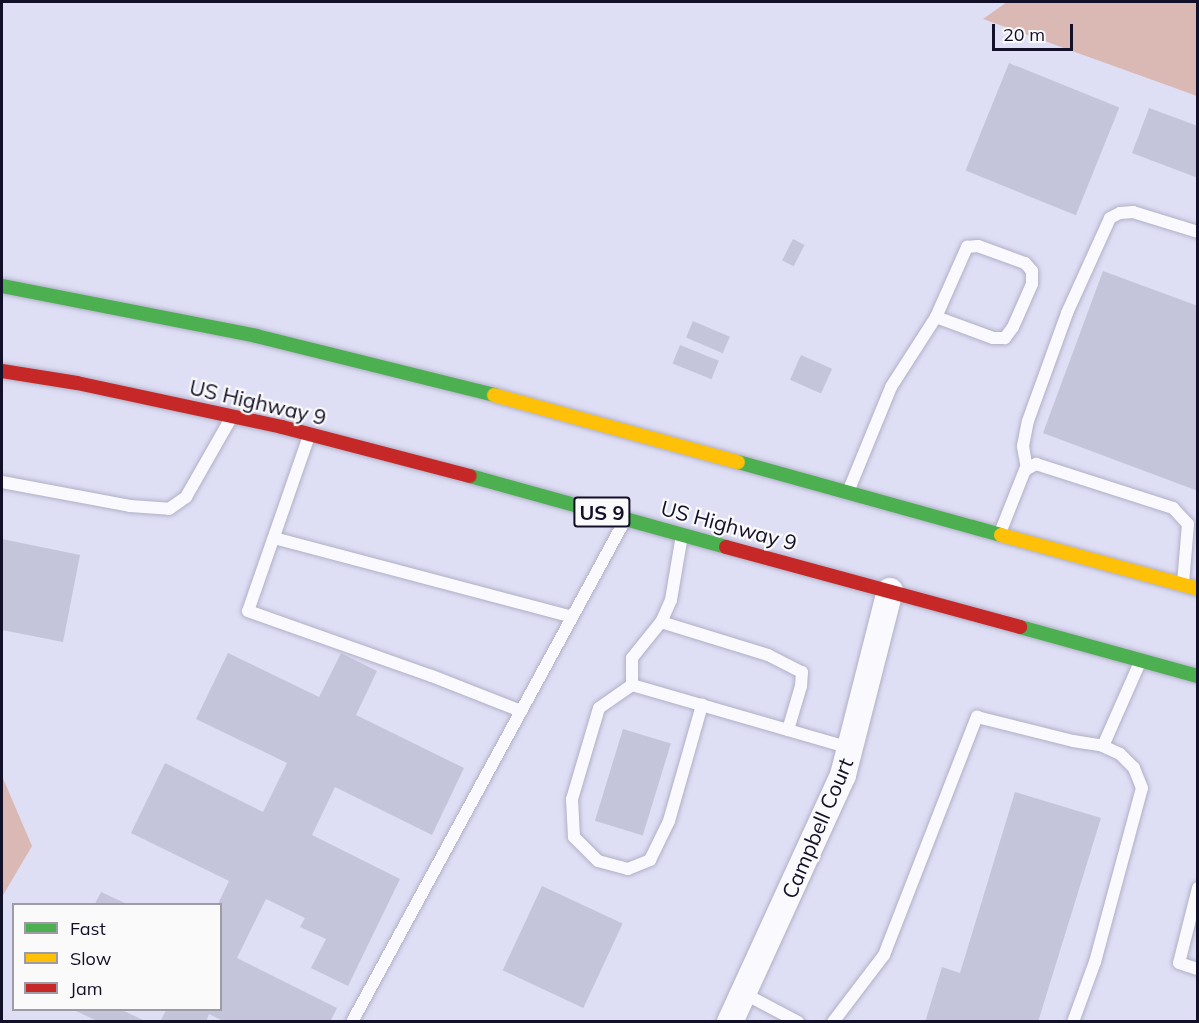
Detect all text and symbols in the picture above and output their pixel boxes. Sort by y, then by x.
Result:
scale bar [995,12,1076,50]
text: 20 m [1003,23,1045,46]
street label: US Highway 9 [187,374,329,430]
road number: US 9 [572,495,632,529]
street label: US Highway 9 [658,495,800,555]
street label: Campbell Court [776,754,858,902]
legend [12,903,222,1011]
text: Fast [70,917,106,940]
text: Slow [70,947,111,970]
text: Jam [70,977,103,1000]

